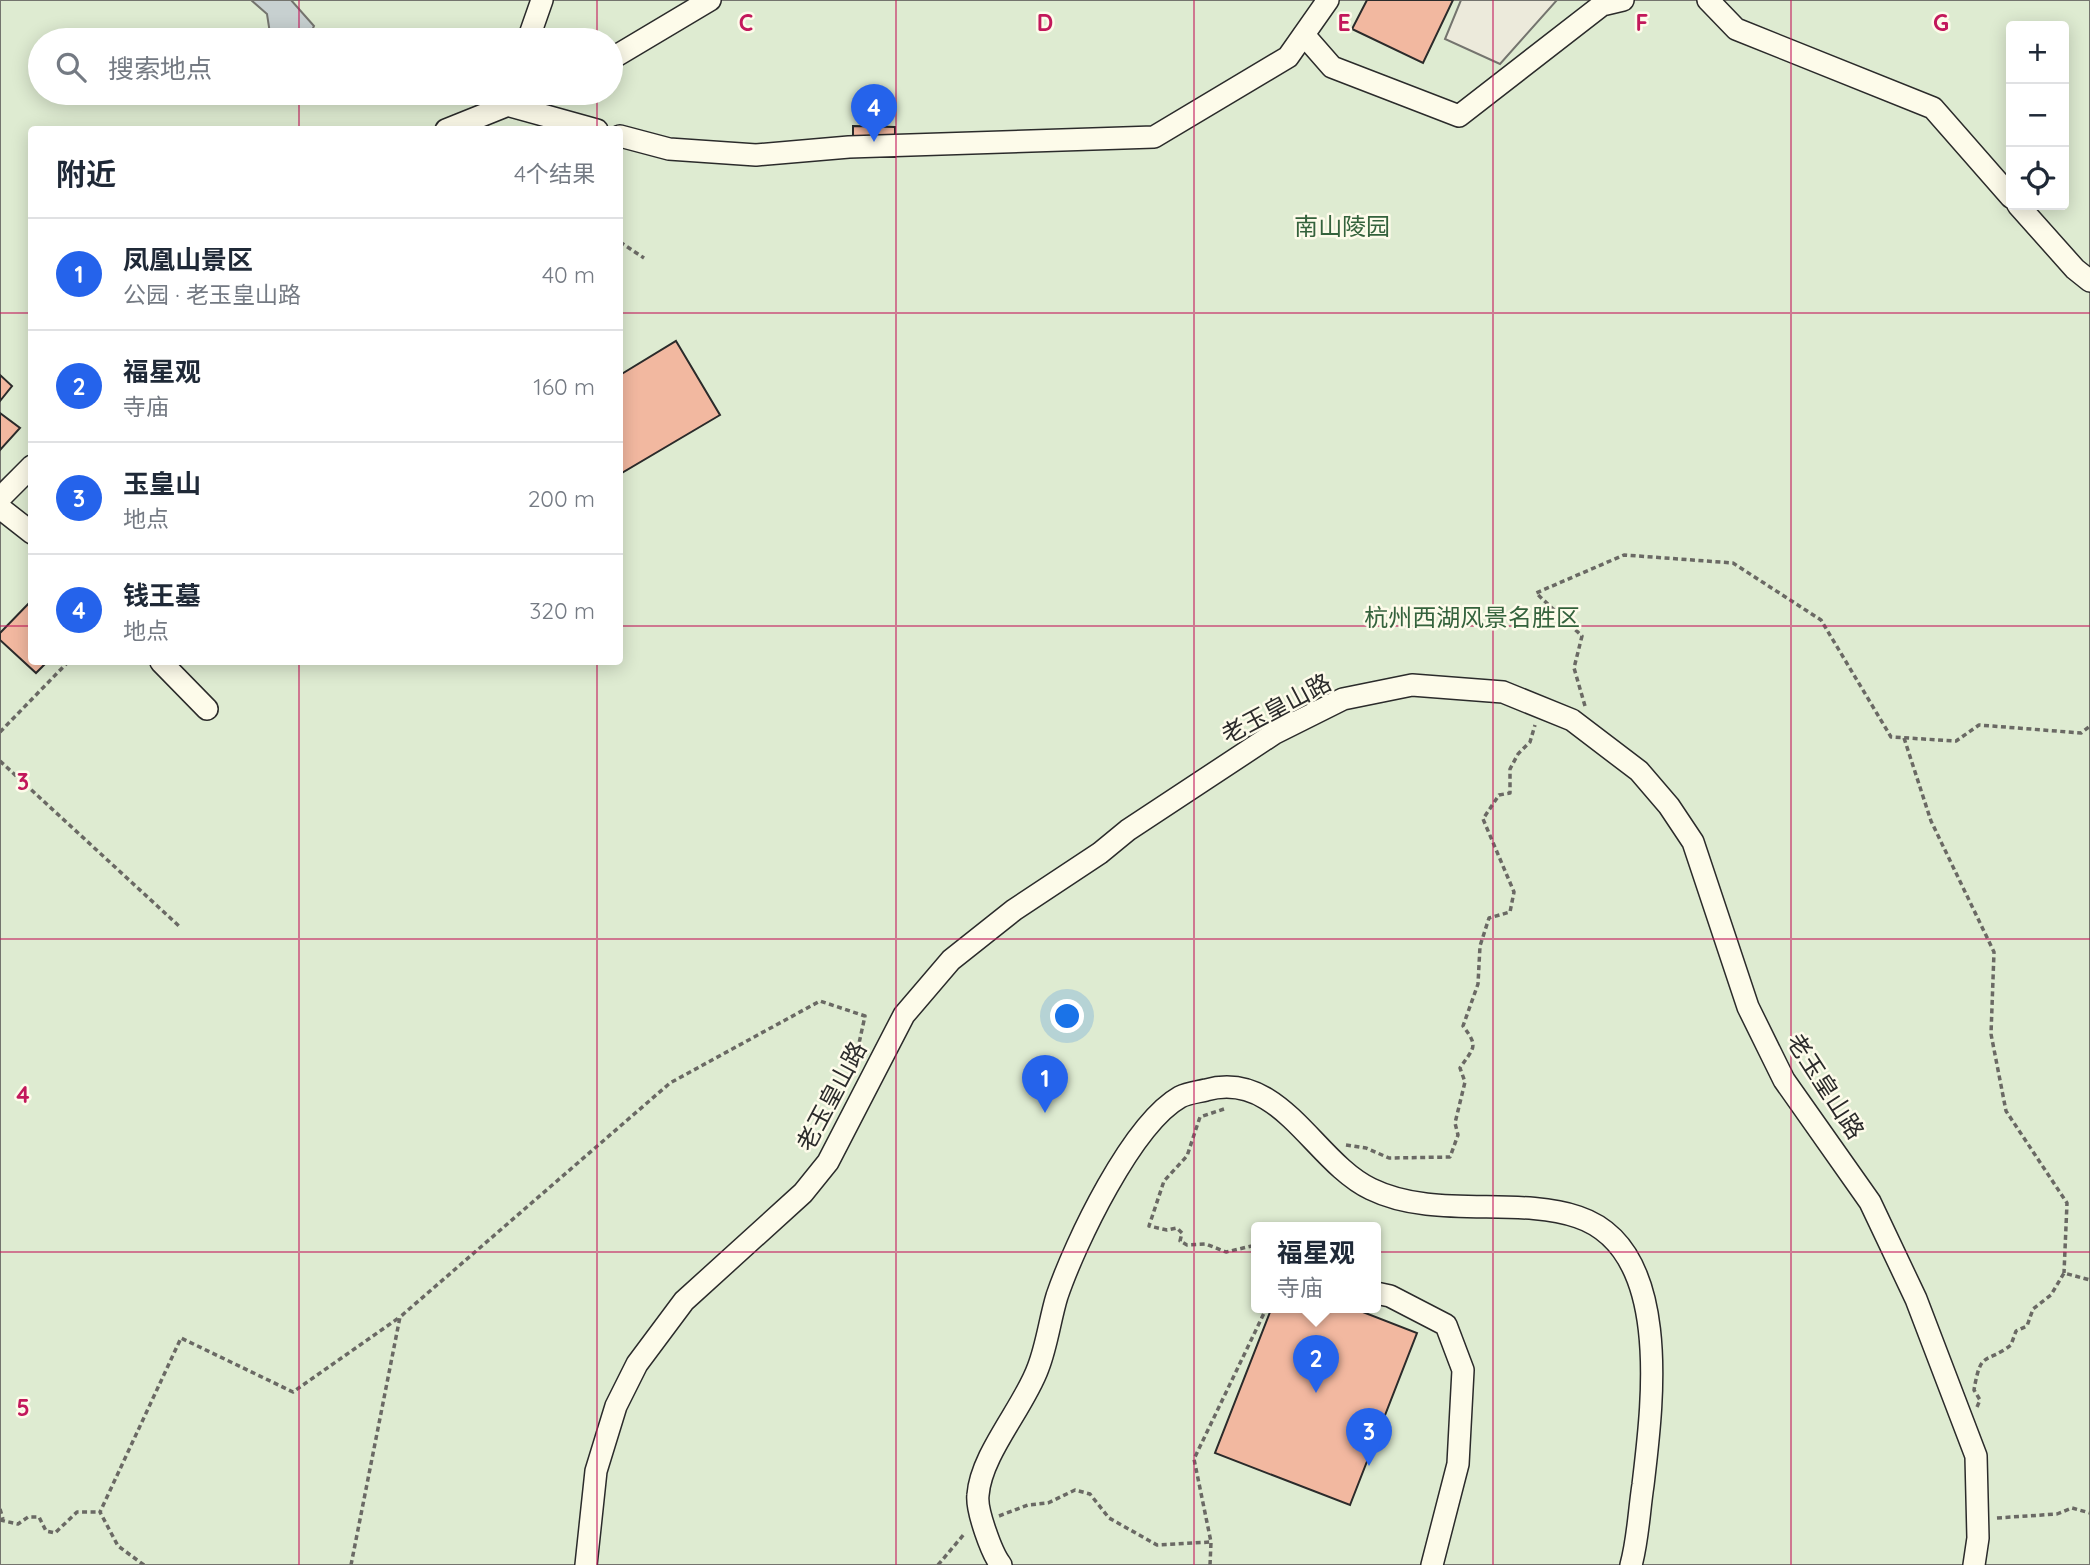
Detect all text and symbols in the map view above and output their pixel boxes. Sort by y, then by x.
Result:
text: C [739,8,753,37]
text: D [1037,8,1053,37]
text: E [1337,8,1351,37]
text: F [1636,8,1648,37]
text: G [1933,8,1949,37]
map controls [2006,21,2069,210]
button: + [2006,21,2069,84]
search box [28,28,623,105]
icon: search [52,48,90,86]
text: 搜索地点 [108,52,212,85]
pin: 4 [851,84,897,142]
button: − [2006,84,2069,147]
button: locate [2006,147,2069,210]
text: 附近 [56,155,116,193]
text: 4个结果 [514,159,595,188]
park label: 南山陵园 [1294,211,1390,241]
text: 凤凰山景区 [123,243,253,276]
text: 1 [75,260,83,289]
text: 40 m [542,260,595,289]
text: 公园 · 老玉皇山路 [123,280,301,309]
text: 福星观 [123,355,201,388]
text: 2 [72,372,86,401]
text: 160 m [533,372,595,401]
text: 寺庙 [123,392,169,421]
text: 玉皇山 [123,467,201,500]
text: 3 [73,484,85,513]
text: 200 m [528,484,595,513]
text: 地点 [123,504,169,533]
text: 钱王墓 [123,579,201,612]
text: 4 [72,596,86,625]
text: 320 m [529,596,595,625]
park label: 杭州西湖风景名胜区 [1364,602,1580,632]
text: 地点 [123,616,169,645]
street label: 老玉皇山路 [1216,667,1336,749]
text: 3 [17,767,29,796]
your location [1050,999,1084,1033]
street label: 老玉皇山路 [1781,1028,1871,1144]
street label: 老玉皇山路 [790,1036,872,1156]
pin: 1 [1022,1055,1068,1113]
text: 4 [16,1080,30,1109]
popup [1251,1222,1381,1313]
text: 福星观 [1277,1236,1355,1269]
text: 寺庙 [1277,1273,1323,1302]
pin: 2 [1293,1335,1339,1393]
text: 5 [16,1393,30,1422]
pin: 3 [1346,1408,1392,1466]

